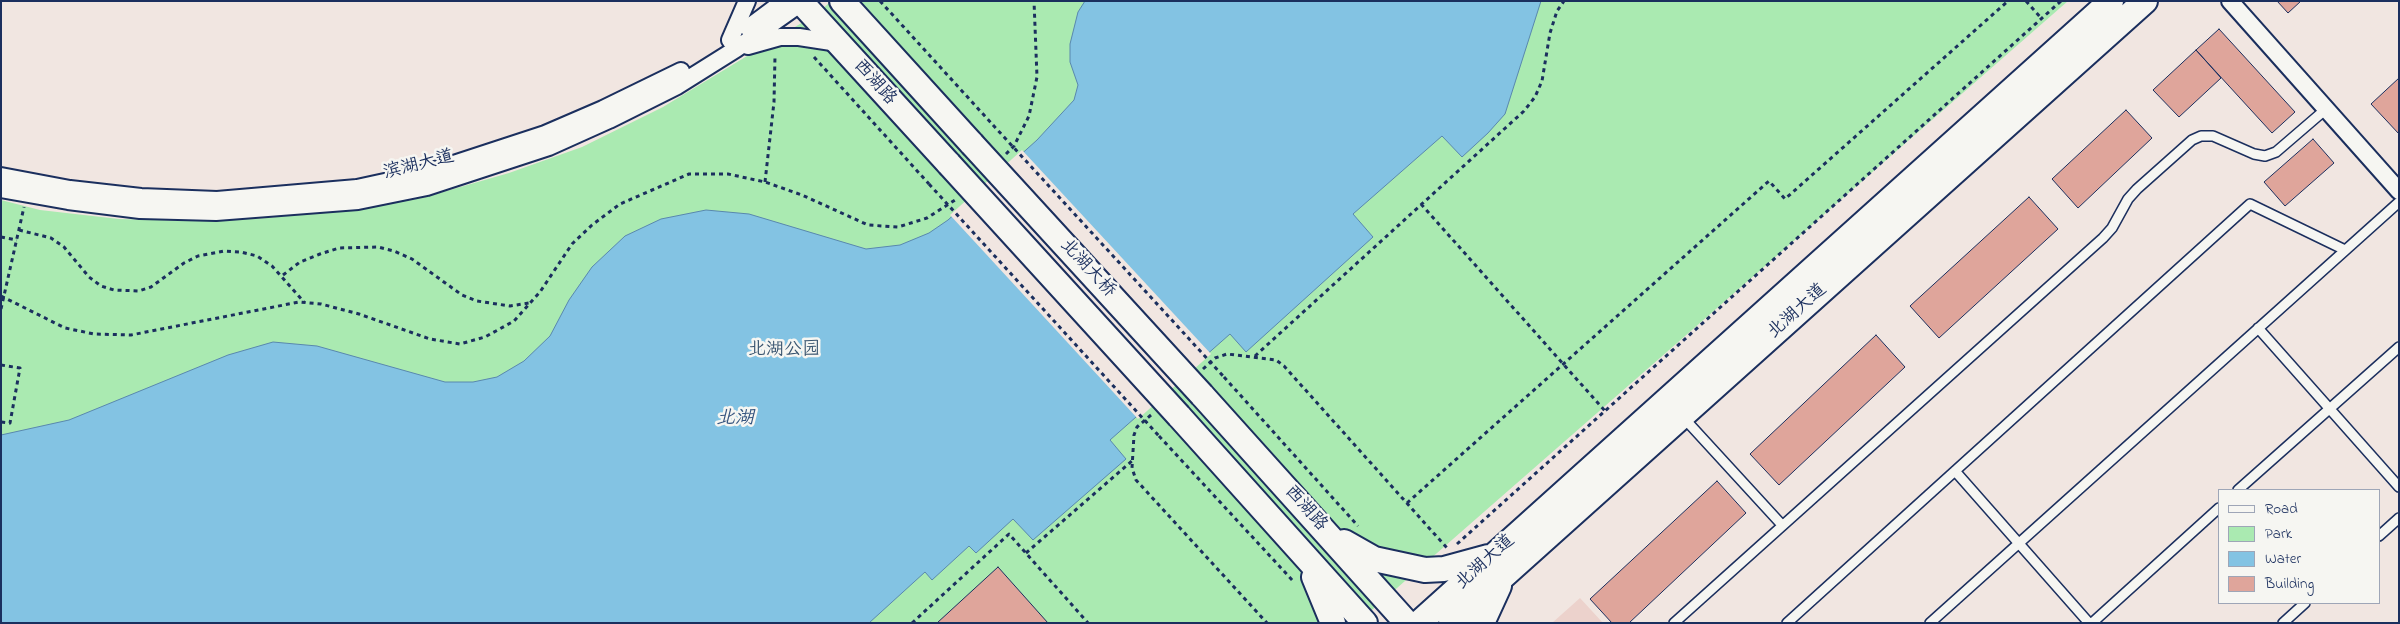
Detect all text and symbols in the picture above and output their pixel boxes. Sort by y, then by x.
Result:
street label: 西湖路 [848,56,900,110]
street label: 滨湖大道 [381,147,457,185]
street label: 北湖大桥 [1055,235,1119,303]
street label: 北湖大道 [1764,280,1832,344]
park label: 北湖公园 [748,340,820,362]
water label: 北湖 [716,409,754,431]
street label: 西湖路 [1279,482,1331,536]
legend [2218,489,2380,604]
text: Road [2265,498,2298,520]
text: Park [2265,523,2292,545]
street label: 北湖大道 [1452,531,1520,595]
text: Water [2265,548,2301,570]
text: Building [2265,573,2314,595]

